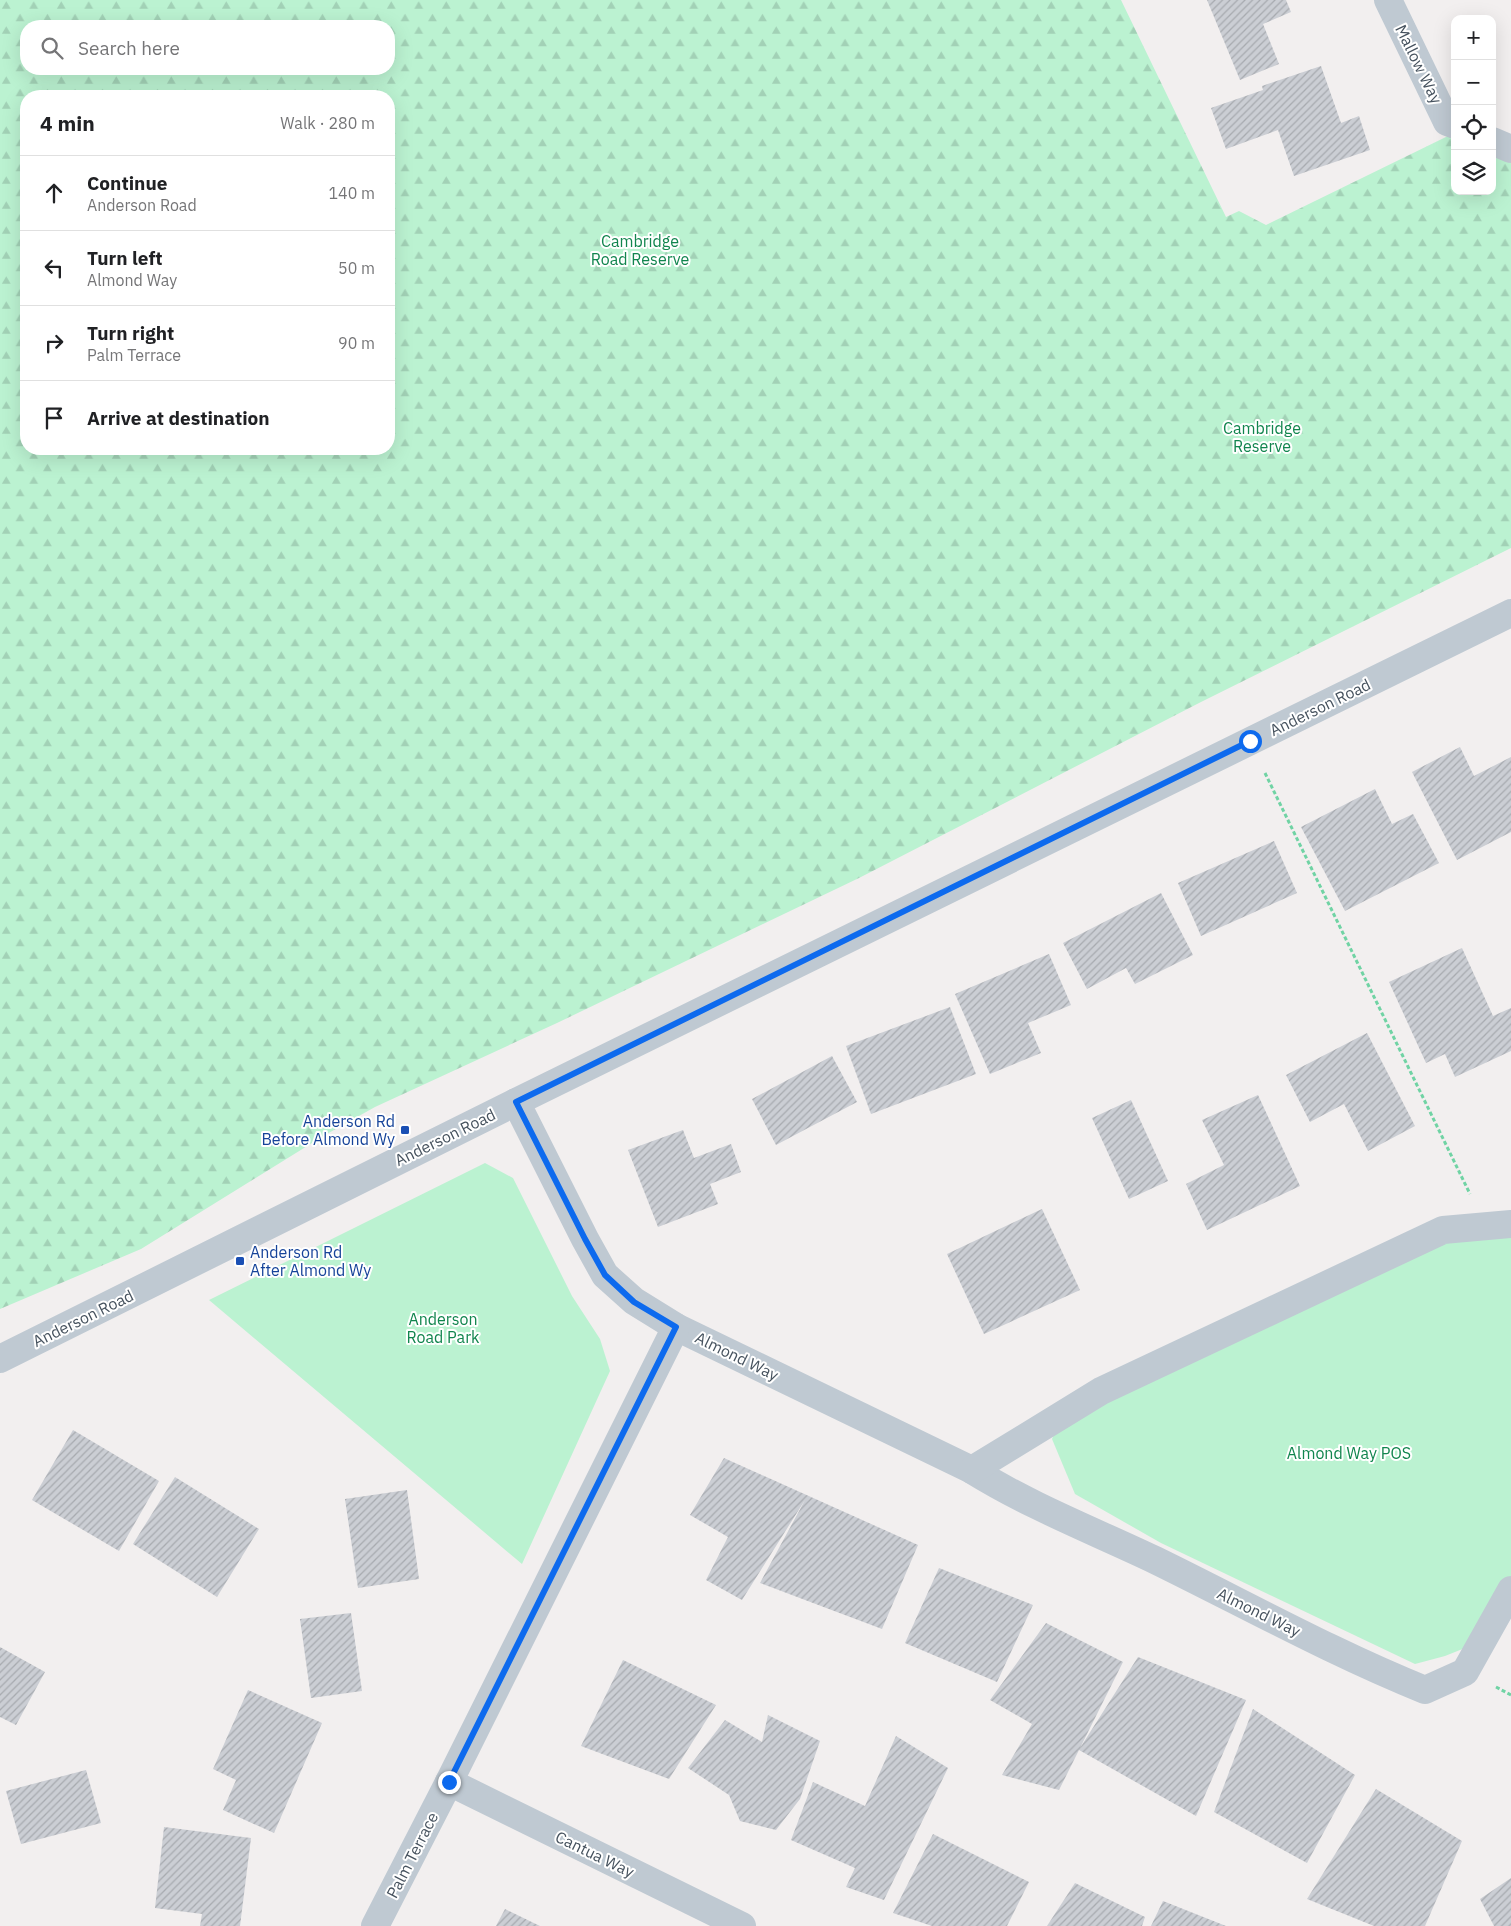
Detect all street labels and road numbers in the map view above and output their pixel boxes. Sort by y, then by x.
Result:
street label: Mallow Way [1391,21,1447,107]
street label: Anderson Road [1266,674,1374,740]
street label: Anderson Road [391,1104,499,1170]
street label: Anderson Road [29,1285,137,1351]
street label: Almond Way [692,1327,782,1385]
street label: Almond Way [1214,1583,1304,1641]
street label: Palm Terrace [382,1808,442,1901]
street label: Cantua Way [552,1826,638,1882]

